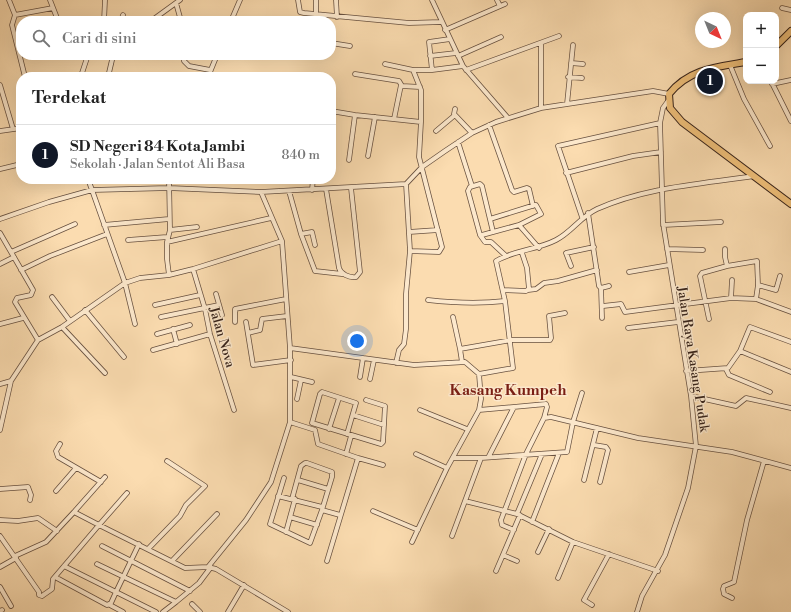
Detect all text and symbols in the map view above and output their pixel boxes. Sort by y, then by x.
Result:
north arrow [695,12,731,48]
map controls [743,12,779,84]
button: + [743,12,779,48]
search box [16,16,336,60]
icon: search [30,27,52,49]
text: Cari di sini [62,29,137,48]
button: − [743,48,779,84]
pin: 1 [697,66,723,96]
text: Terdekat [32,87,106,109]
text: SD Negeri 84 Kota Jambi [70,137,245,156]
text: 1 [42,147,48,163]
text: 840 m [281,147,320,163]
text: Sekolah · Jalan Sentot Ali Basa [70,156,245,172]
street label: Jalan Raya Kasang Pudak [673,284,713,434]
street label: Jalan Nova [205,304,238,370]
your location [347,331,367,351]
district label: Kasang Kumpeh [450,381,567,400]

